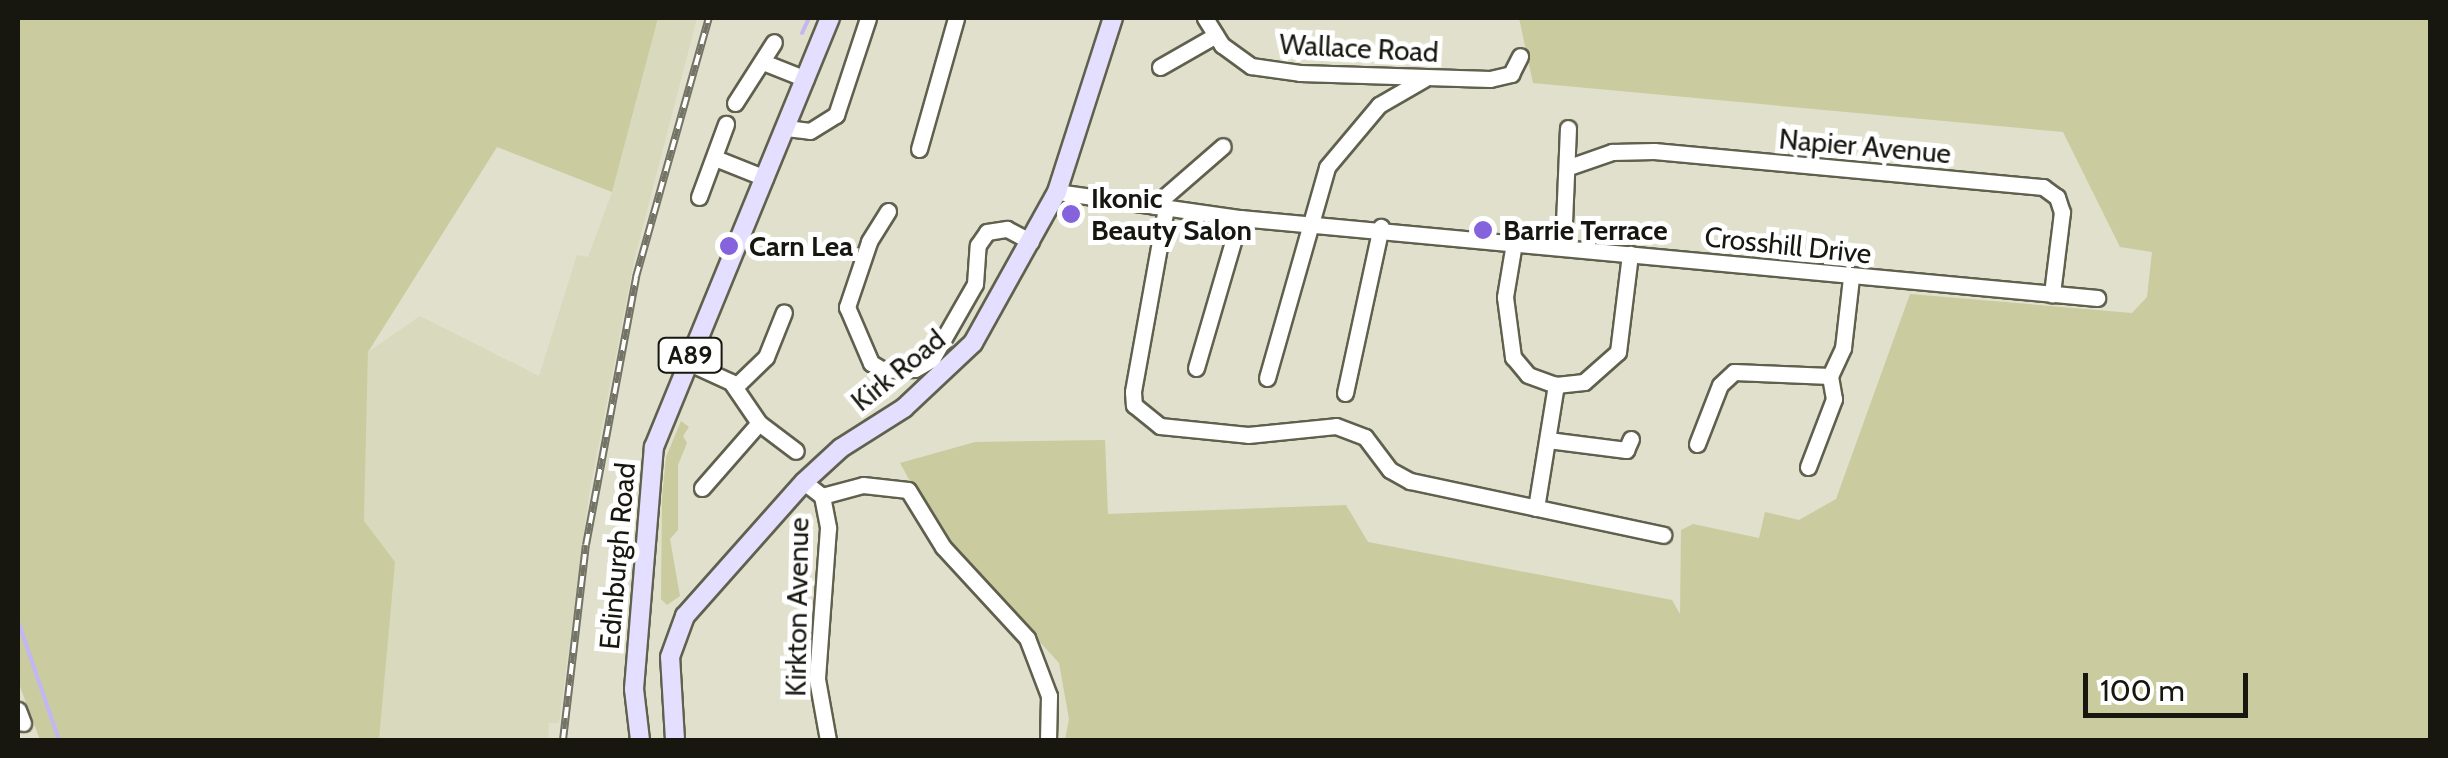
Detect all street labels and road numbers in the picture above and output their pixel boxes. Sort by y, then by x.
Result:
street label: Wallace Road [1279,27,1439,69]
street label: Napier Avenue [1778,122,1952,170]
street label: Crosshill Drive [1703,220,1873,270]
street label: Kirk Road [844,322,952,418]
road number: A89 [658,335,722,375]
street label: Edinburgh Road [592,461,642,651]
street label: Kirkton Avenue [779,517,815,697]

